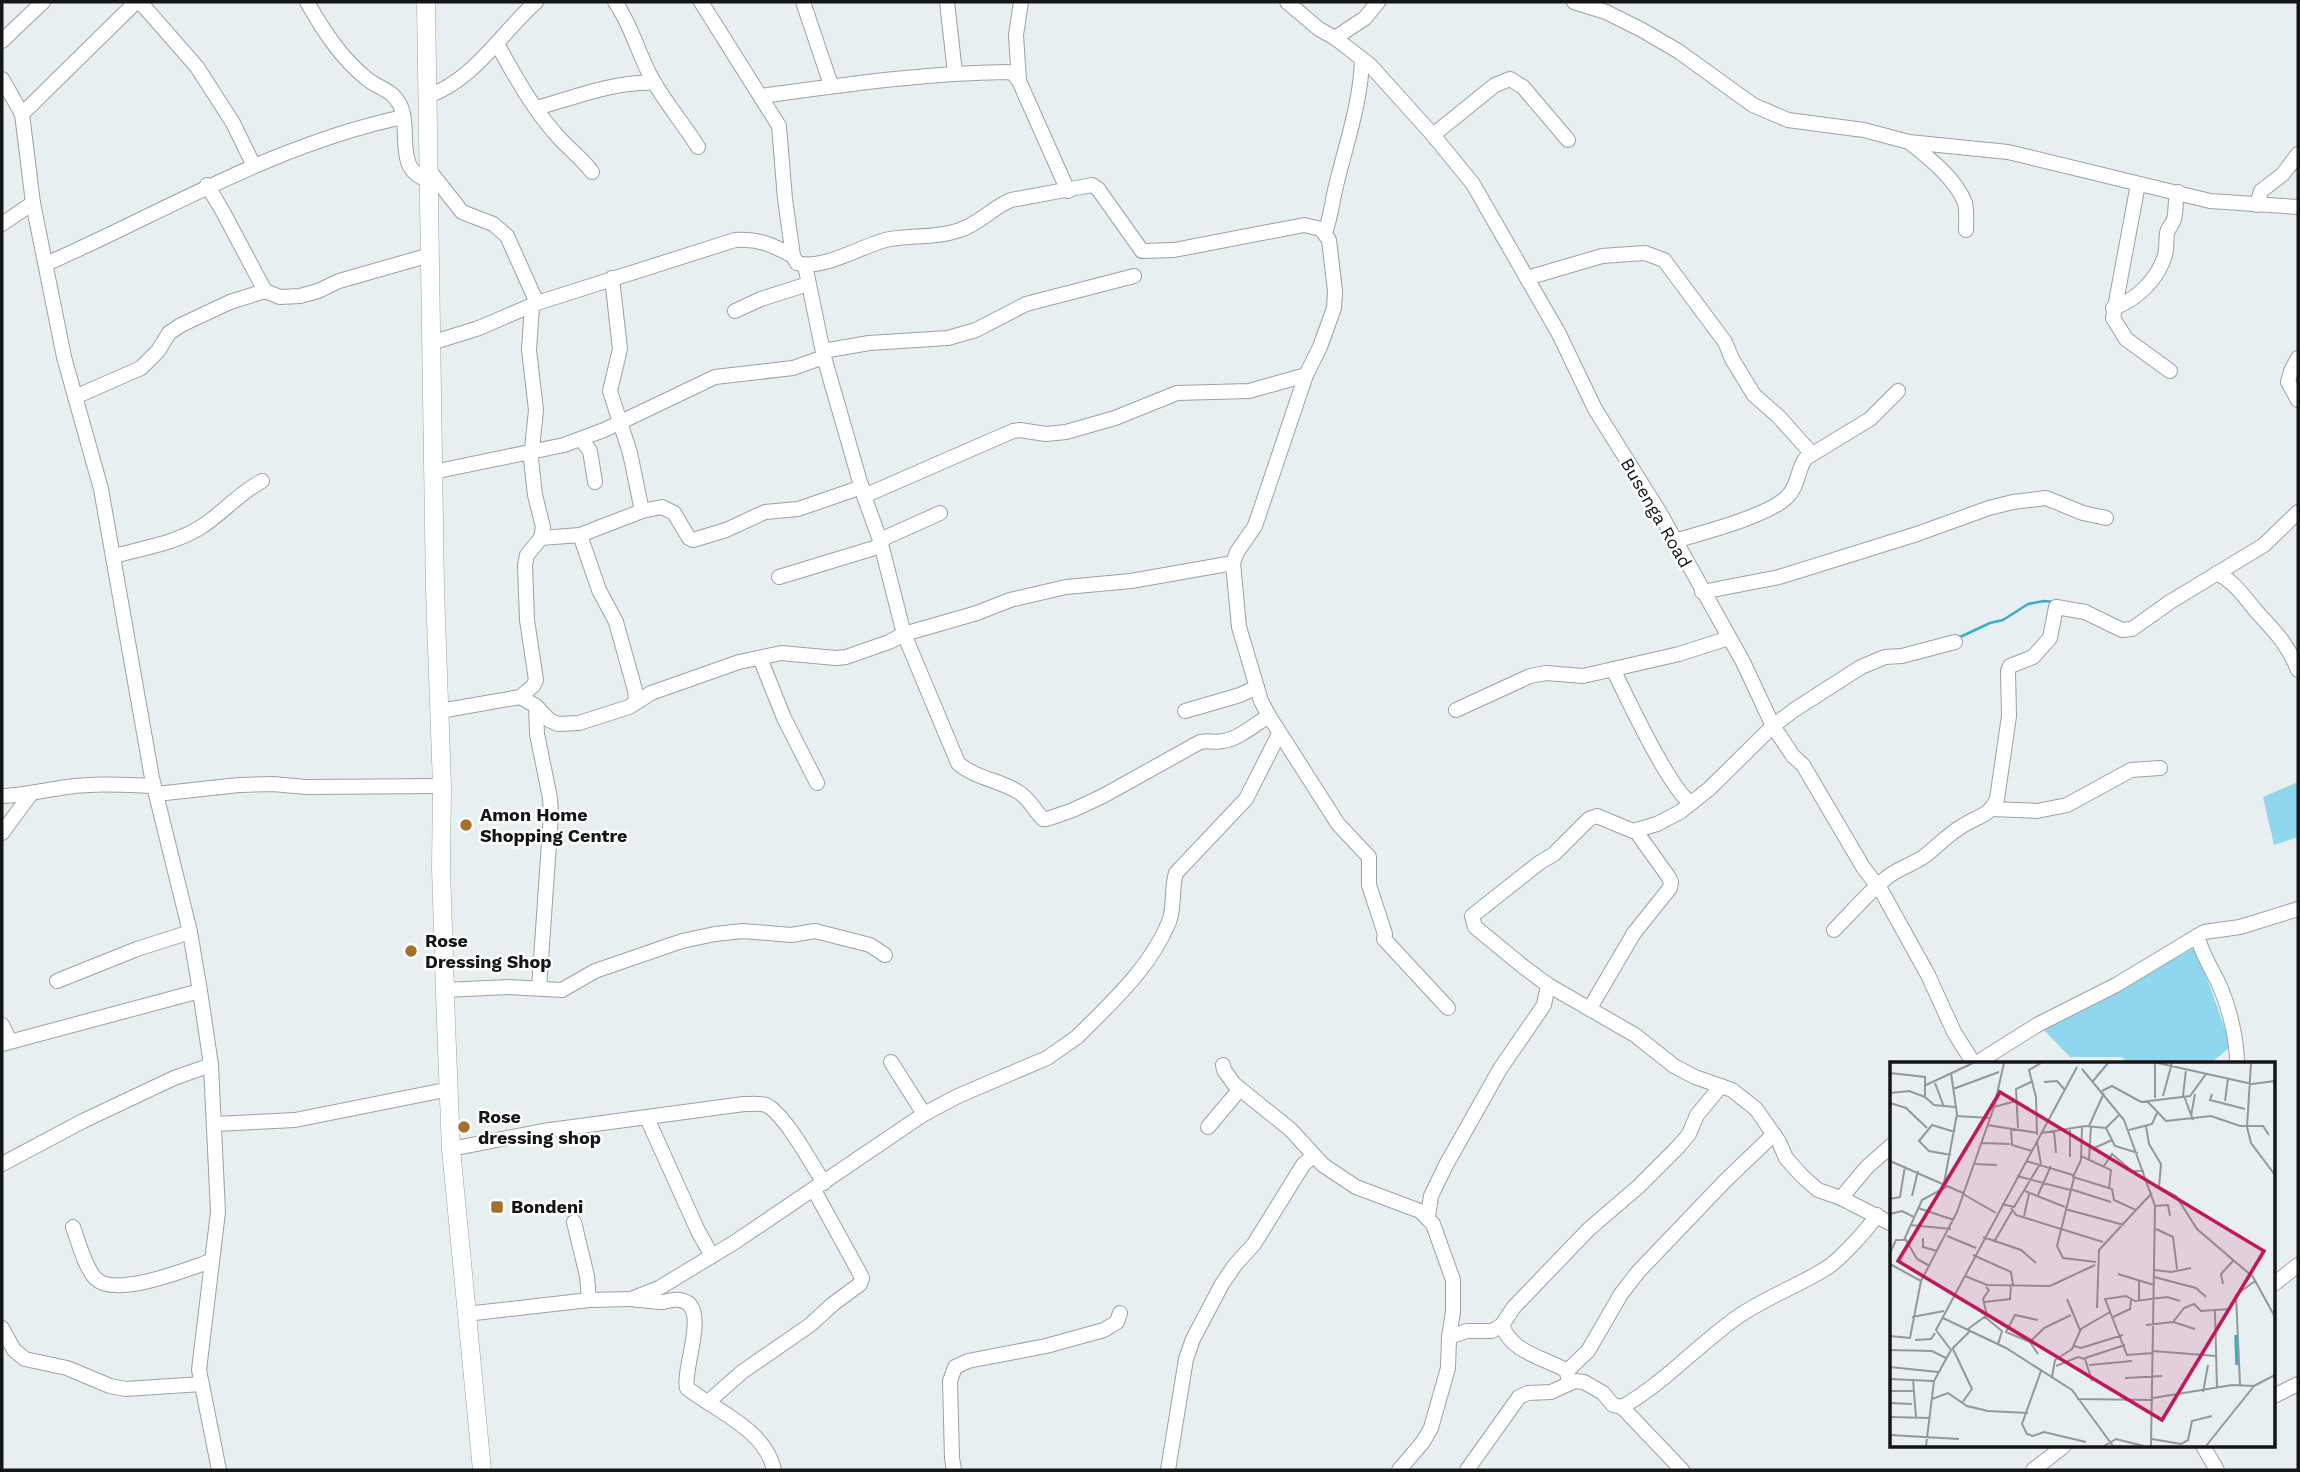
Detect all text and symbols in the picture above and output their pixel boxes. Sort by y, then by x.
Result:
street label: Busenga Road [1617,454,1696,571]
place label: Amon Home Shopping Centre [480,804,627,846]
marker: Amon Home Shopping Centre [458,817,474,833]
place label: Rose Dressing Shop [425,930,552,972]
marker: Rose Dressing Shop [403,943,419,959]
inset map [1890,1062,2276,1448]
place label: Rose dressing shop [478,1106,601,1148]
marker: Rose dressing shop [456,1119,472,1135]
place label: Bondeni [511,1196,583,1217]
marker: Bondeni [489,1199,505,1215]

